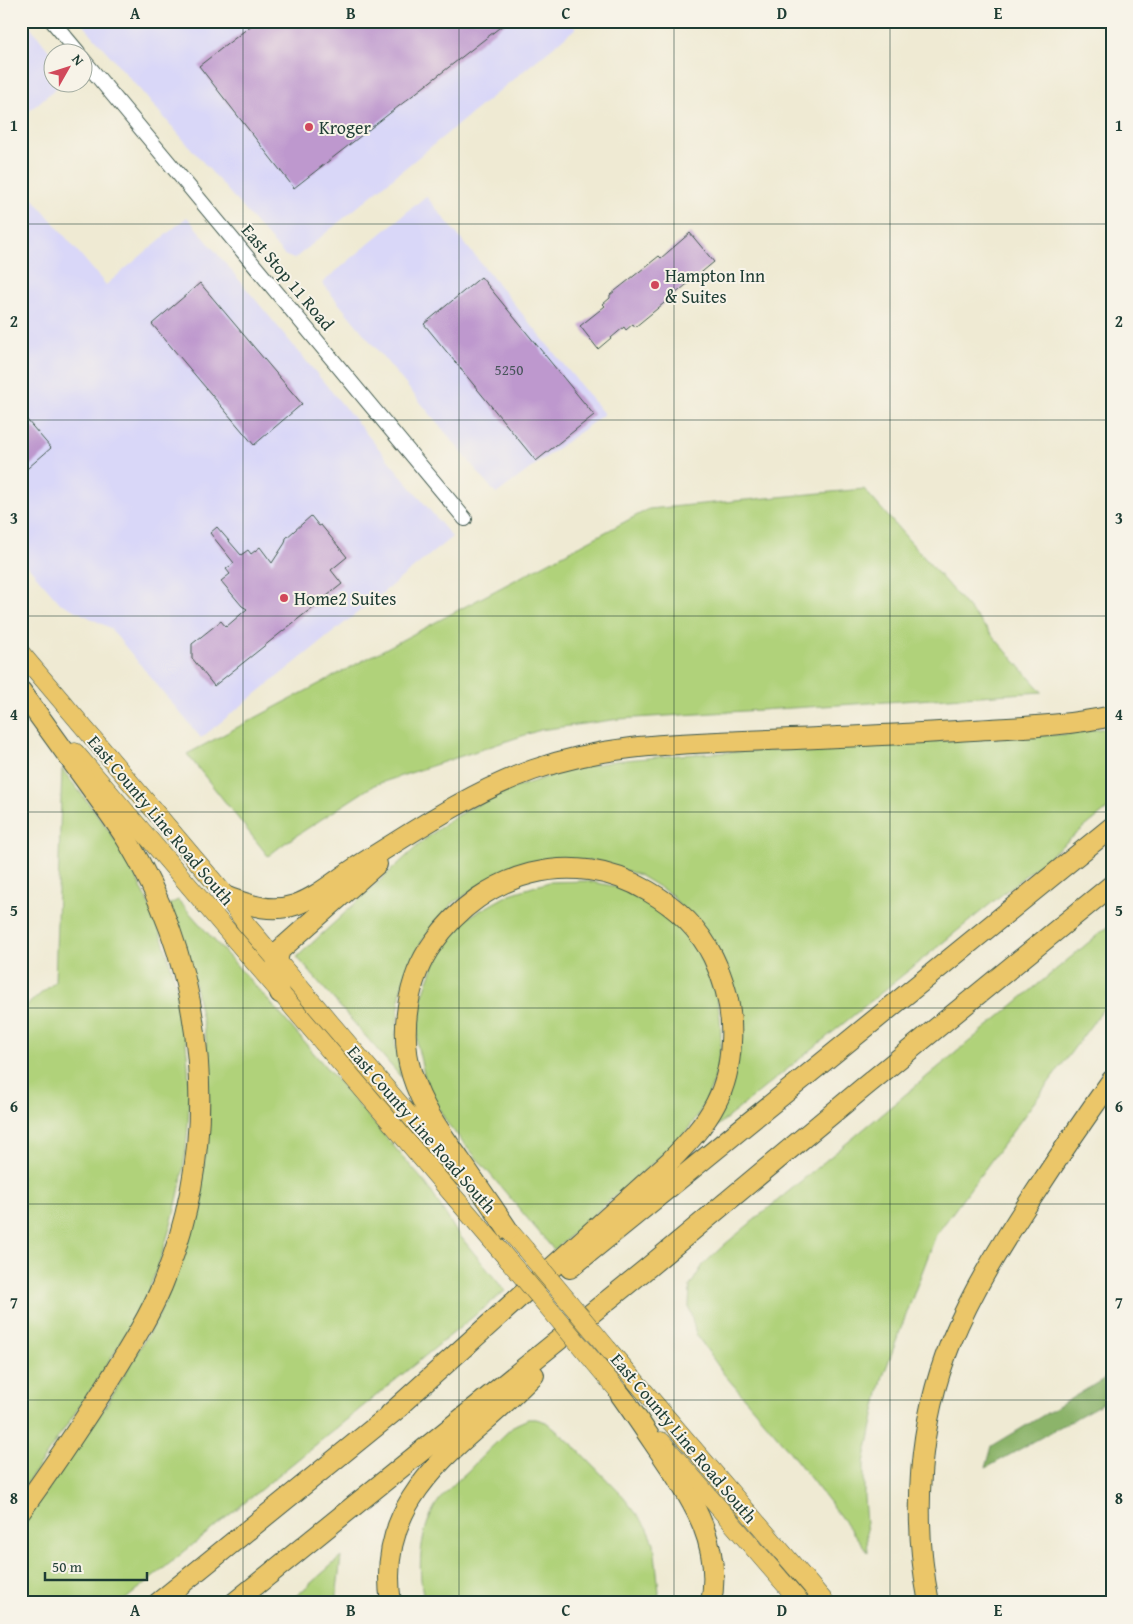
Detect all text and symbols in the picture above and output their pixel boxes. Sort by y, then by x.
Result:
text: A [130,1,141,25]
text: B [346,1,356,25]
text: C [561,1,571,25]
text: D [777,1,787,25]
text: E [994,1,1003,25]
north arrow [42,42,92,92]
text: N [67,50,89,70]
text: 1 [10,113,18,137]
text: 1 [1115,113,1123,137]
place label: Kroger [319,114,371,141]
marker: Kroger [303,121,315,133]
street label: East Stop 11 Road [235,218,341,337]
place label: Hampton Inn & Suites [665,262,765,310]
marker: Hampton Inn & Suites [649,279,661,291]
text: 2 [10,309,18,333]
text: 2 [1115,309,1123,333]
house number: 5250 [495,359,523,380]
text: 3 [10,506,18,530]
text: 3 [1115,506,1123,530]
place label: Home2 Suites [294,585,396,612]
marker: Home2 Suites [278,592,290,604]
text: 4 [10,702,18,726]
text: 4 [1115,702,1123,726]
street label: East County Line Road South [81,729,241,911]
text: 5 [10,898,18,922]
text: 5 [1115,898,1123,922]
street label: East County Line Road South [341,1039,503,1219]
text: 6 [10,1094,18,1118]
text: 6 [1115,1094,1123,1118]
text: 7 [10,1290,18,1314]
text: 7 [1115,1290,1123,1314]
street label: East County Line Road South [604,1347,764,1529]
text: 8 [10,1486,18,1510]
text: 8 [1115,1486,1123,1510]
scale bar [45,1549,148,1581]
text: 50 m [52,1556,83,1577]
text: A [130,1598,141,1622]
text: B [346,1598,356,1622]
text: C [561,1598,571,1622]
text: D [777,1598,787,1622]
text: E [994,1598,1003,1622]

